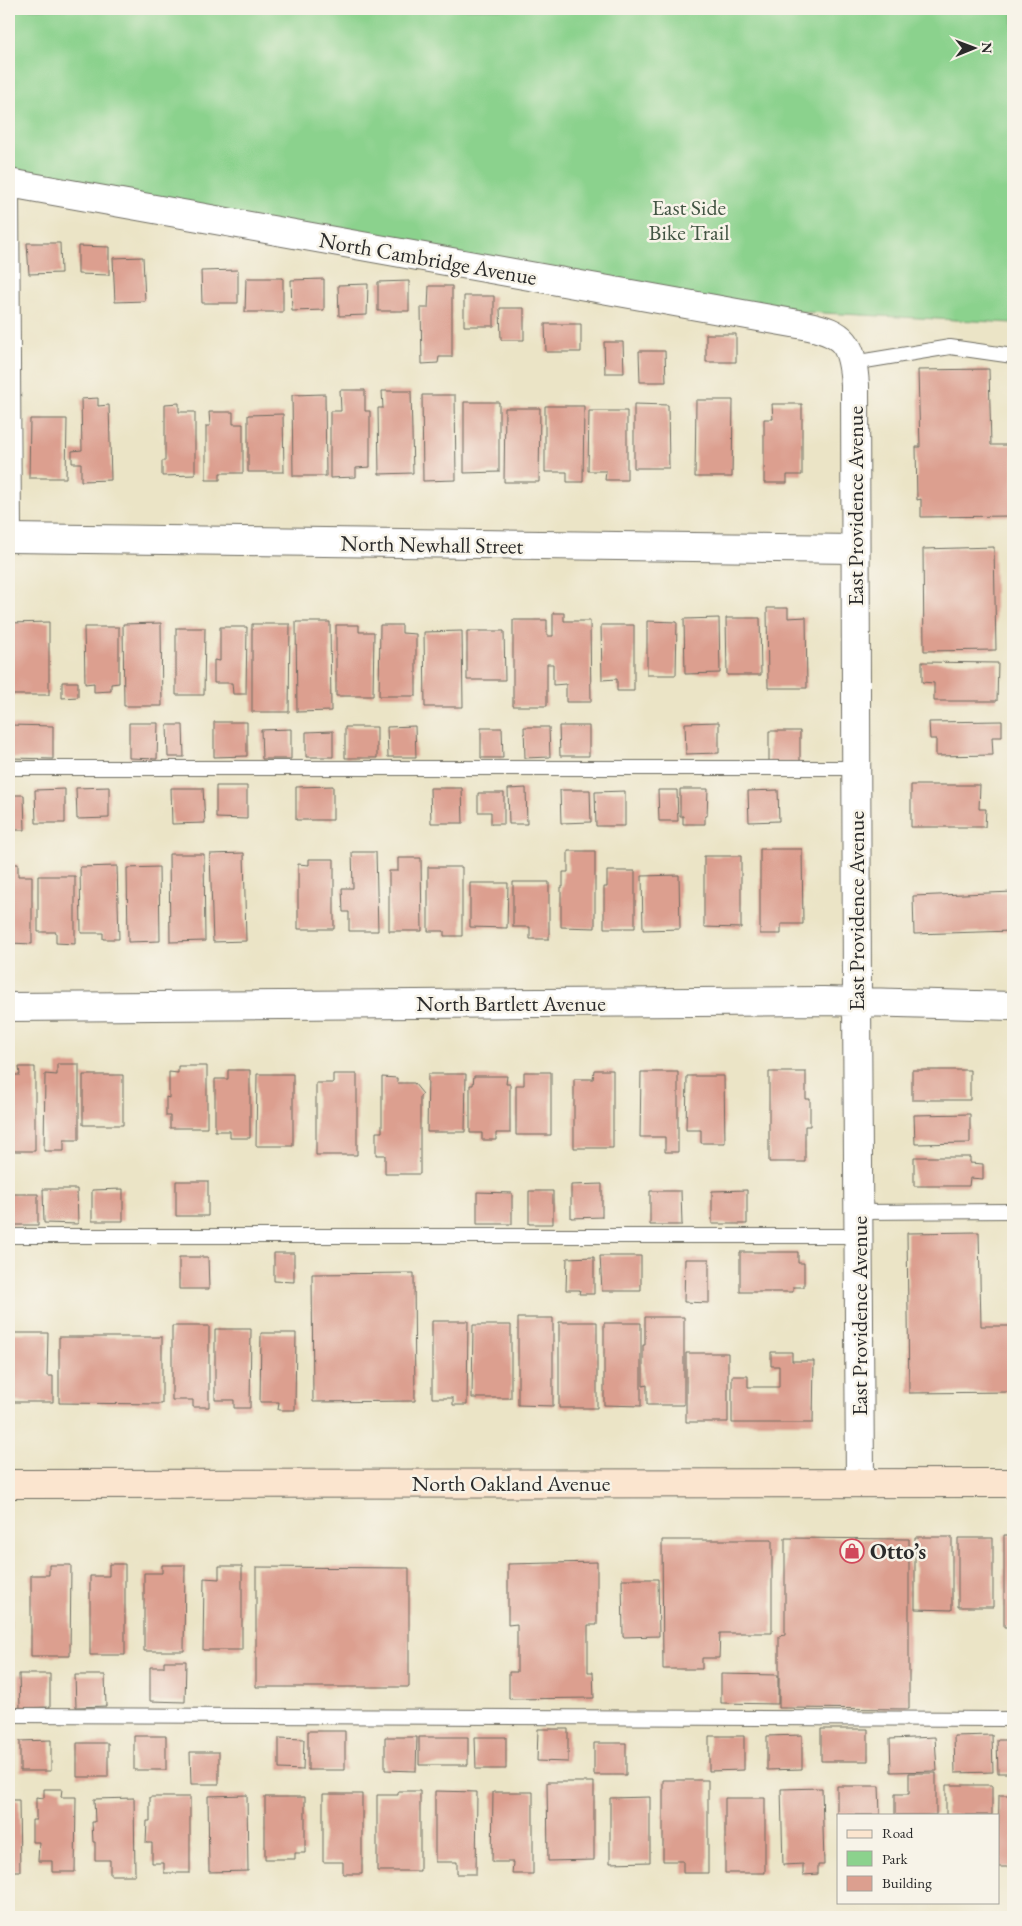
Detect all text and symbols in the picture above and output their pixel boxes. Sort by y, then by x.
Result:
north arrow [950,22,1000,72]
text: N [978,42,996,54]
park label: East Side Bike Trail [649,193,729,247]
street label: North Cambridge Avenue [317,225,540,292]
street label: East Providence Avenue [841,406,870,606]
street label: North Newhall Street [340,528,524,561]
street label: East Providence Avenue [842,811,871,1011]
street label: North Bartlett Avenue [416,989,606,1018]
street label: East Providence Avenue [845,1216,874,1416]
street label: North Oakland Avenue [412,1469,611,1498]
place label: Otto’s [870,1537,926,1566]
shop icon: Otto’s [839,1538,865,1564]
legend [837,1814,1000,1904]
text: Road [882,1823,914,1842]
text: Park [882,1849,909,1868]
text: Building [882,1873,932,1892]

